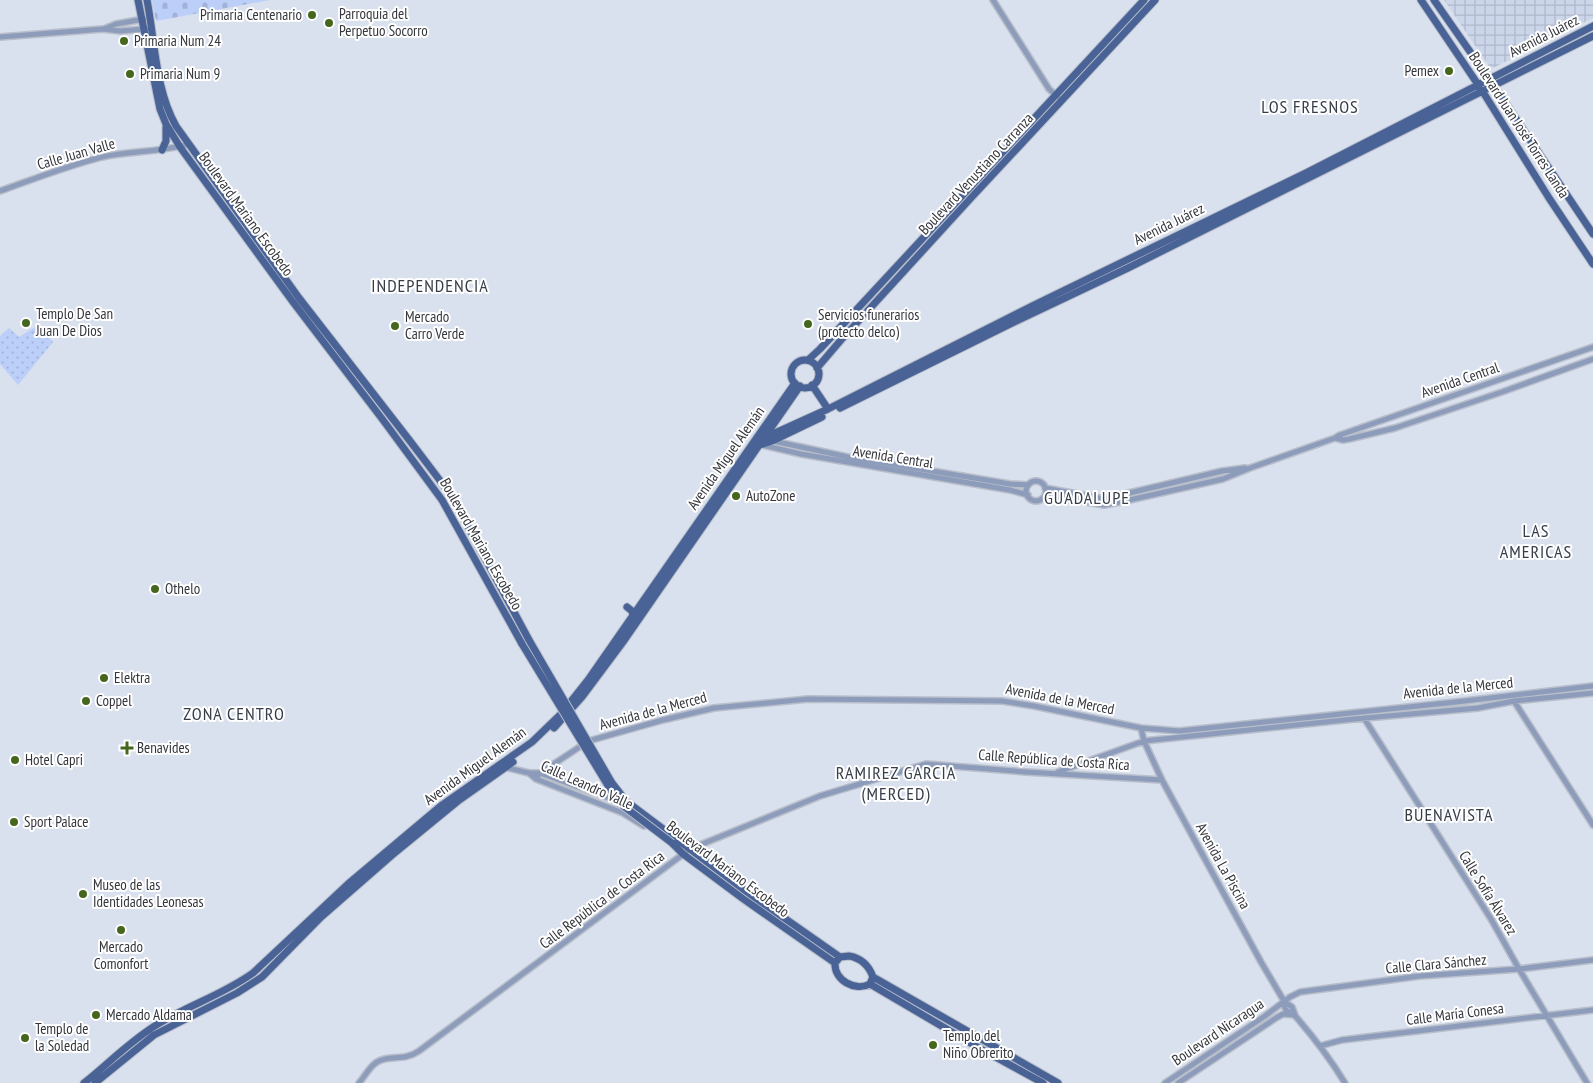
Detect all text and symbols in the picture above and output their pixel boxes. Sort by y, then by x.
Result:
place label: Parroquia del Perpetuo Socorro [339,4,428,40]
place label: Primaria Centenario [200,5,302,24]
marker: Primaria Centenario [306,9,318,21]
street label: Avenida Juárez [1506,10,1582,61]
marker: Parroquia del Perpetuo Socorro [323,17,335,29]
place label: Primaria Num 24 [134,31,221,50]
marker: Primaria Num 24 [118,35,130,47]
street label: Boulevard Juan José Torres Landa [1465,48,1574,201]
place label: Pemex [1405,61,1439,80]
place label: Primaria Num 9 [140,64,220,83]
marker: Pemex [1443,65,1455,77]
marker: Primaria Num 9 [124,68,136,80]
district label: LOS FRESNOS [1261,95,1359,118]
street label: Boulevard Venustiano Carranza [914,109,1037,239]
street label: Calle Juan Valle [35,133,117,174]
street label: Boulevard Mariano Escobedo [195,148,298,280]
street label: Avenida Juárez [1131,198,1207,249]
district label: INDEPENDENCIA [371,274,489,297]
place label: Templo De San Juan De Dios [35,304,113,340]
place label: Servicios funerarios (protecto delco) [818,305,919,341]
place label: Mercado Carro Verde [405,307,464,343]
marker: Templo De San Juan De Dios [20,317,32,329]
marker: Servicios funerarios (protecto delco) [802,318,814,330]
marker: Mercado Carro Verde [389,320,401,332]
street label: Avenida Central [1418,357,1502,402]
street label: Avenida Miguel Alemán [683,402,768,513]
street label: Avenida Central [852,441,935,472]
street label: Boulevard Mariano Escobedo [436,474,527,613]
place label: AutoZone [746,486,795,505]
district label: GUADALUPE [1044,486,1130,509]
marker: AutoZone [730,490,742,502]
district label: LAS AMERICAS [1500,519,1572,563]
place label: Othelo [165,579,200,598]
marker: Othelo [149,583,161,595]
place label: Elektra [114,668,150,687]
marker: Elektra [98,672,110,684]
street label: Avenida de la Merced [1402,672,1514,703]
street label: Avenida de la Merced [1004,679,1116,718]
street label: Avenida de la Merced [597,687,709,734]
place label: Coppel [96,691,132,710]
marker: Coppel [80,695,92,707]
district label: ZONA CENTRO [183,702,285,725]
street label: Avenida Miguel Alemán [420,722,529,809]
place label: Benavides [137,738,190,757]
marker: Benavides [121,742,133,754]
street label: Calle República de Costa Rica [978,745,1130,774]
place label: Hotel Capri [25,750,83,769]
marker: Hotel Capri [9,754,21,766]
street label: Calle Leandro Valle [538,756,636,813]
district label: RAMIREZ GARCIA (MERCED) [836,761,956,805]
district label: BUENAVISTA [1405,803,1493,826]
place label: Sport Palace [24,812,88,831]
marker: Sport Palace [8,816,20,828]
street label: Boulevard Mariano Escobedo [663,816,794,921]
street label: Avenida La Piscina [1192,819,1255,912]
street label: Calle República de Costa Rica [535,846,668,953]
street label: Calle Sofía Álvarez [1455,847,1522,938]
place label: Museo de las Identidades Leonesas [93,875,204,911]
marker: Museo de las Identidades Leonesas [77,888,89,900]
marker: Mercado Comonfort [115,924,127,936]
place label: Mercado Comonfort [94,937,148,973]
street label: Calle Clara Sánchez [1385,950,1487,977]
street label: Boulevard Nicaragua [1168,994,1267,1069]
street label: Calle María Conesa [1405,998,1505,1029]
place label: Mercado Aldama [106,1005,192,1024]
marker: Mercado Aldama [90,1009,102,1021]
place label: Templo de la Soledad [35,1019,89,1055]
place label: Templo del Niño Obrerito [943,1026,1013,1062]
marker: Templo de la Soledad [19,1032,31,1044]
marker: Templo del Niño Obrerito [927,1039,939,1051]

